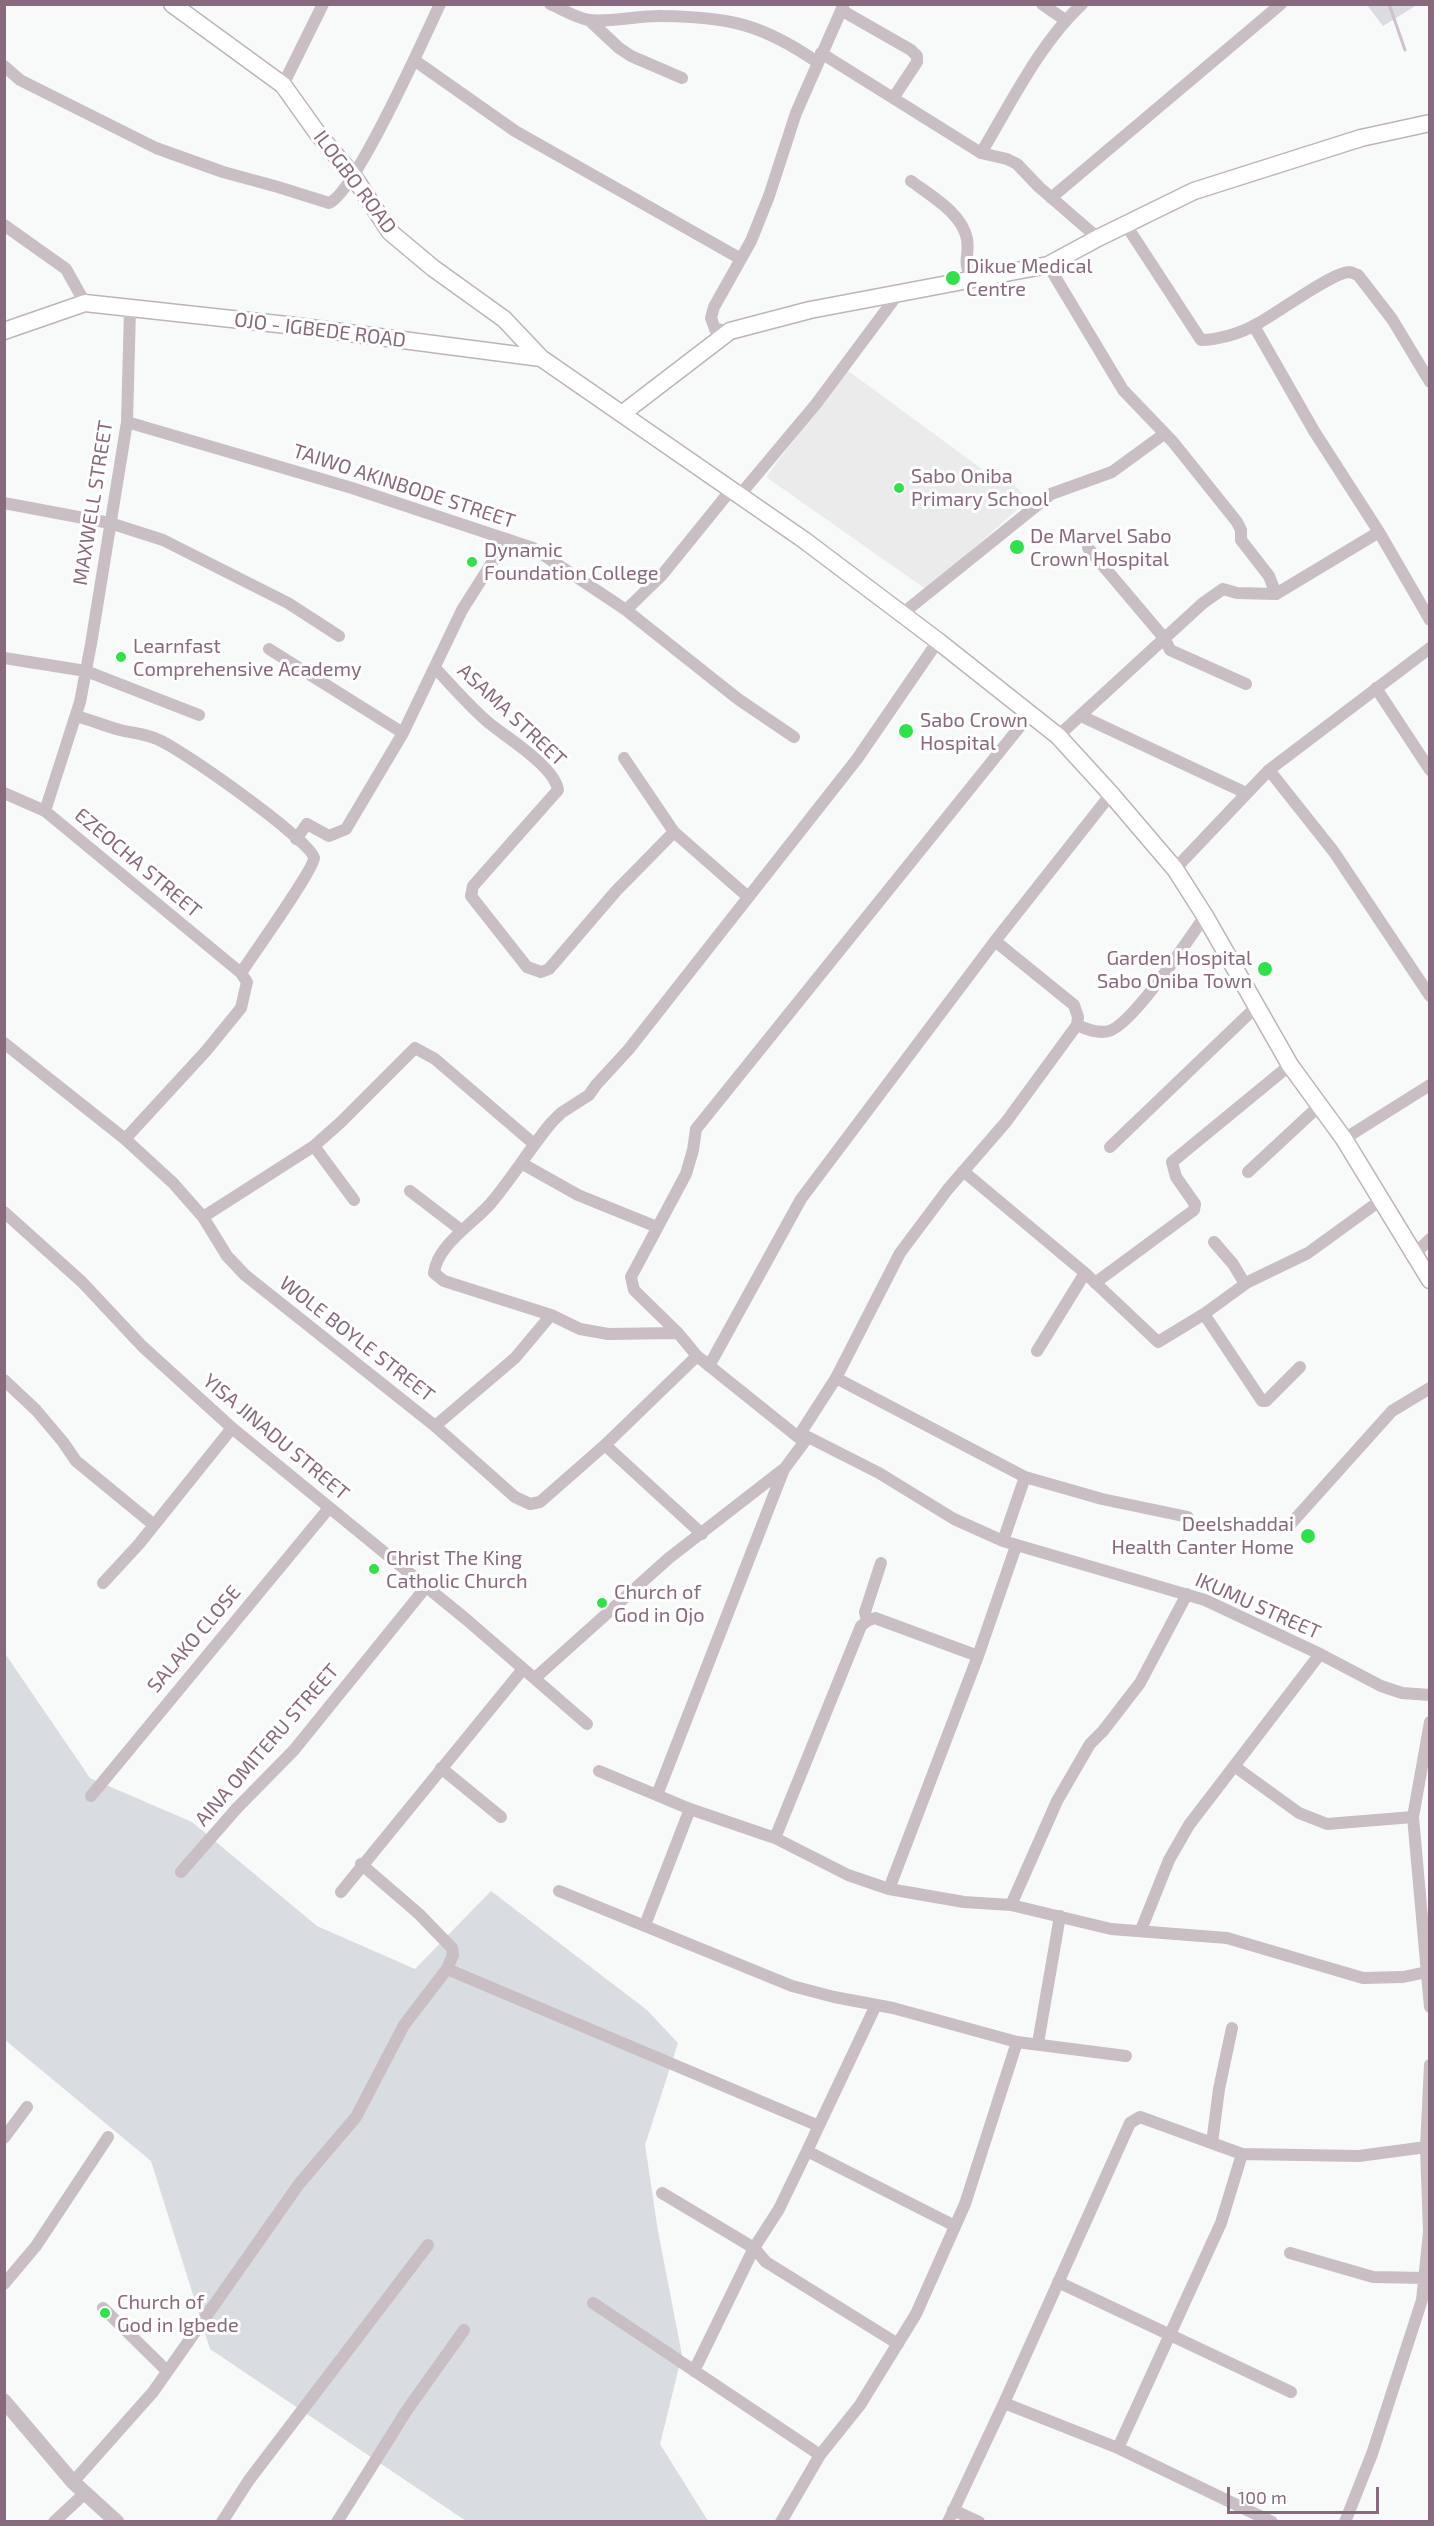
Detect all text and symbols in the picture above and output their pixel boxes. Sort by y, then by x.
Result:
street label: ILOGBO ROAD [308,126,402,238]
place label: Dikue Medical Centre [966,254,1092,301]
marker: Dikue Medical Centre [944,269,962,287]
street label: OJO - IGBEDE ROAD [233,308,407,352]
street label: MAXWELL STREET [68,419,118,587]
street label: TAIWO AKINBODE STREET [290,439,518,533]
place label: Sabo Oniba Primary School [911,464,1049,511]
marker: Sabo Oniba Primary School [892,481,906,495]
place label: De Marvel Sabo Crown Hospital [1030,524,1172,571]
place label: Dynamic Foundation College [484,538,658,585]
marker: De Marvel Sabo Crown Hospital [1008,538,1026,556]
marker: Dynamic Foundation College [465,555,479,569]
place label: Learnfast Comprehensive Academy [133,634,362,681]
marker: Learnfast Comprehensive Academy [114,650,128,664]
street label: ASAMA STREET [453,659,571,771]
place label: Sabo Crown Hospital [920,708,1028,755]
marker: Sabo Crown Hospital [897,722,915,740]
street label: EZEOCHA STREET [70,803,206,923]
place label: Garden Hospital Sabo Oniba Town [1097,946,1252,993]
marker: Garden Hospital Sabo Oniba Town [1256,960,1274,978]
street label: WOLE BOYLE STREET [275,1271,439,1407]
street label: YISA JINADU STREET [198,1369,354,1505]
place label: Deelshaddai Health Canter Home [1112,1512,1294,1559]
marker: Deelshaddai Health Canter Home [1299,1527,1317,1545]
place label: Christ The King Catholic Church [386,1546,528,1593]
marker: Christ The King Catholic Church [367,1562,381,1576]
street label: IKUMU STREET [1191,1568,1325,1644]
street label: SALAKO CLOSE [142,1580,246,1698]
place label: Church of God in Ojo [614,1580,705,1627]
marker: Church of God in Ojo [595,1596,609,1610]
street label: AINA OMITERU STREET [190,1659,344,1831]
place label: Church of God in Igbede [117,2290,239,2337]
marker: Church of God in Igbede [98,2306,112,2320]
scale bar [1230,2475,1382,2513]
text: 100 m [1238,2486,1287,2508]

